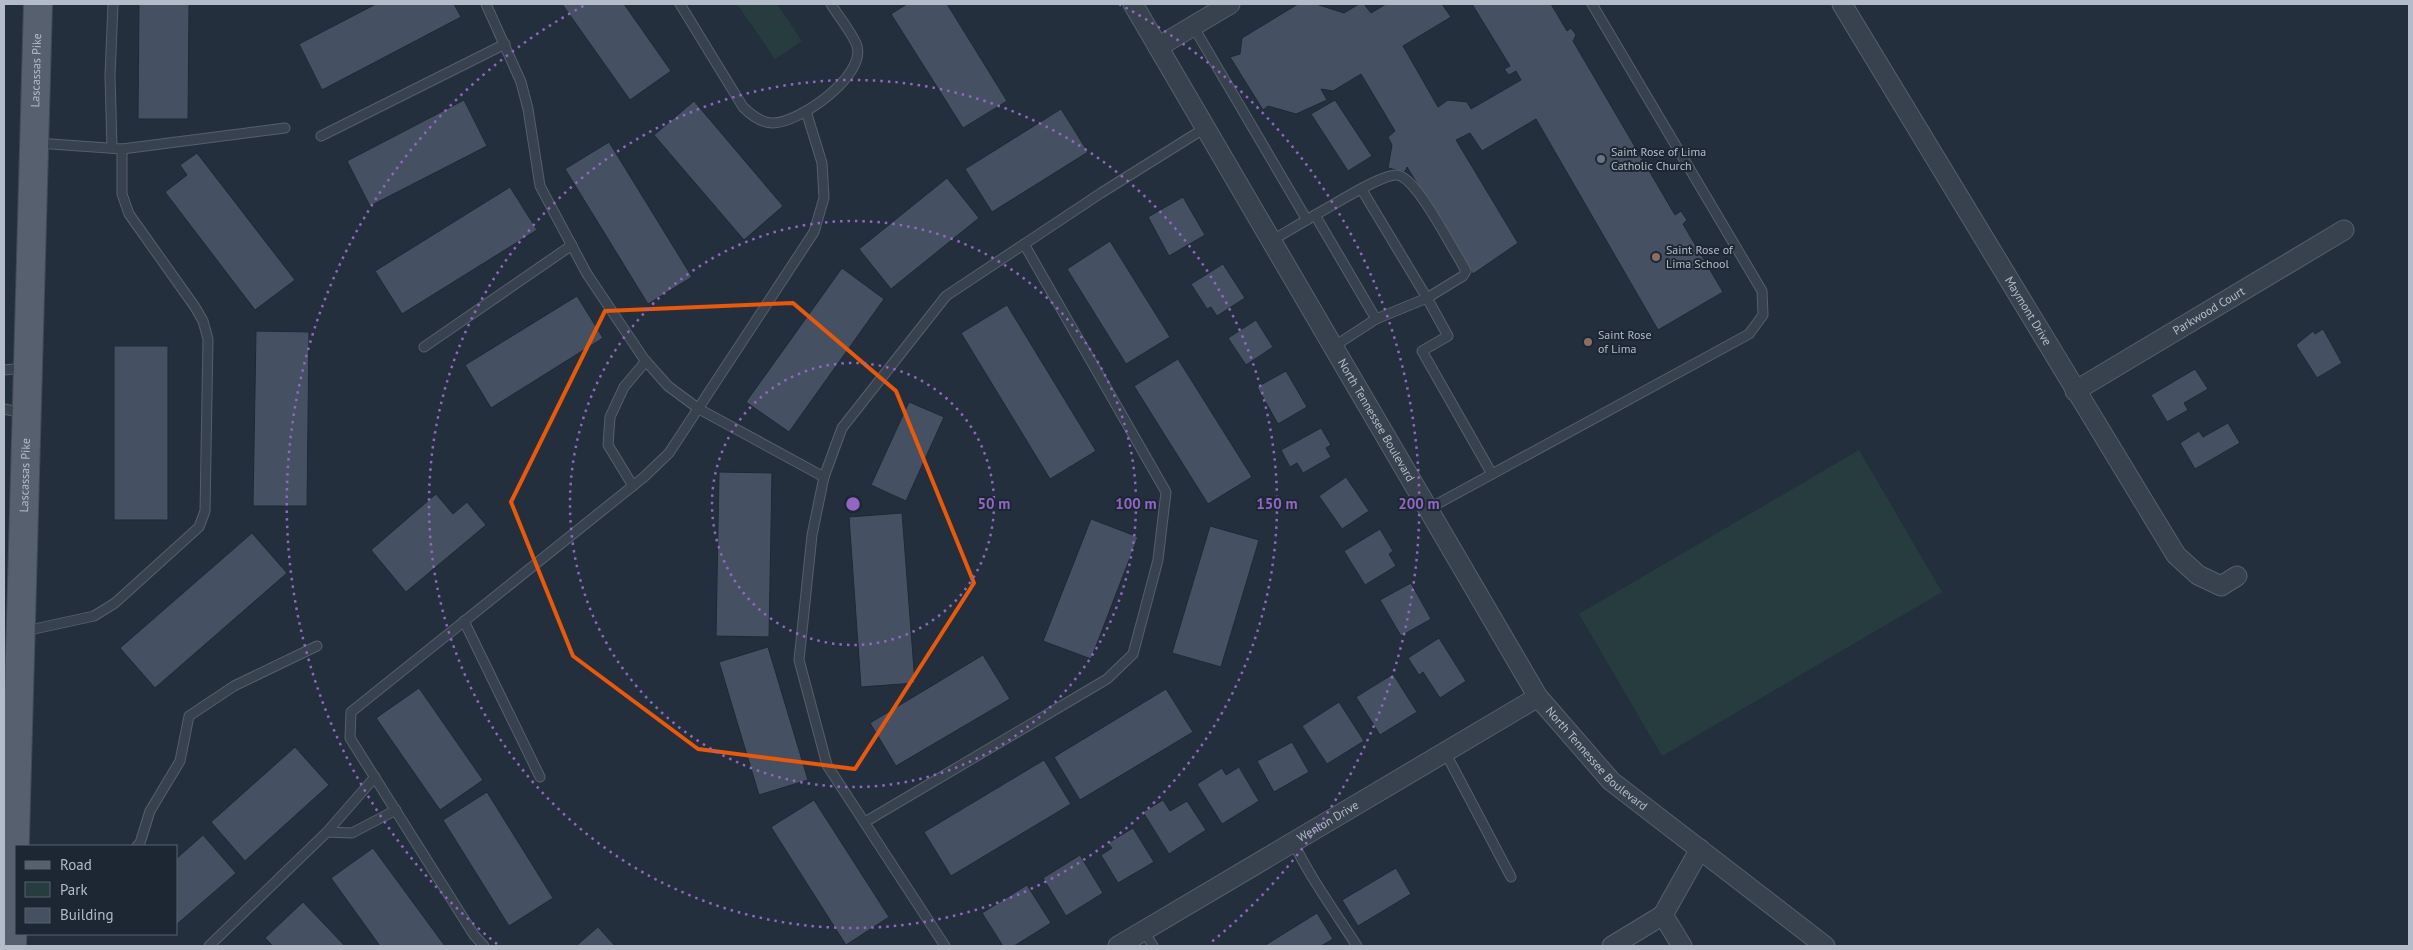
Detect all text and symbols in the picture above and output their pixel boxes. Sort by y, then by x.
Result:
street label: Lascassas Pike [27,33,44,108]
place label: Saint Rose of Lima Catholic Church [1611,144,1706,173]
marker: Saint Rose of Lima Catholic Church [1595,153,1607,165]
place label: Saint Rose of Lima School [1666,242,1734,271]
marker: Saint Rose of Lima School [1650,251,1662,263]
street label: Maymont Drive [2002,273,2055,348]
street label: Parkwood Court [2170,283,2247,338]
place label: Saint Rose of Lima [1598,327,1652,356]
marker: Saint Rose of Lima [1582,336,1594,348]
street label: North Tennessee Boulevard [1335,356,1418,484]
street label: Lascassas Pike [16,438,33,513]
text: 50 m [978,494,1010,513]
text: 100 m [1115,494,1157,513]
text: 150 m [1256,494,1298,513]
text: 200 m [1398,494,1440,513]
centre of rings [844,495,862,513]
street label: North Tennessee Boulevard [1543,703,1651,813]
street label: Wenlon Drive [1294,797,1361,845]
legend [15,845,178,935]
text: Road [60,855,92,874]
text: Park [60,880,88,899]
text: Building [60,905,114,924]

